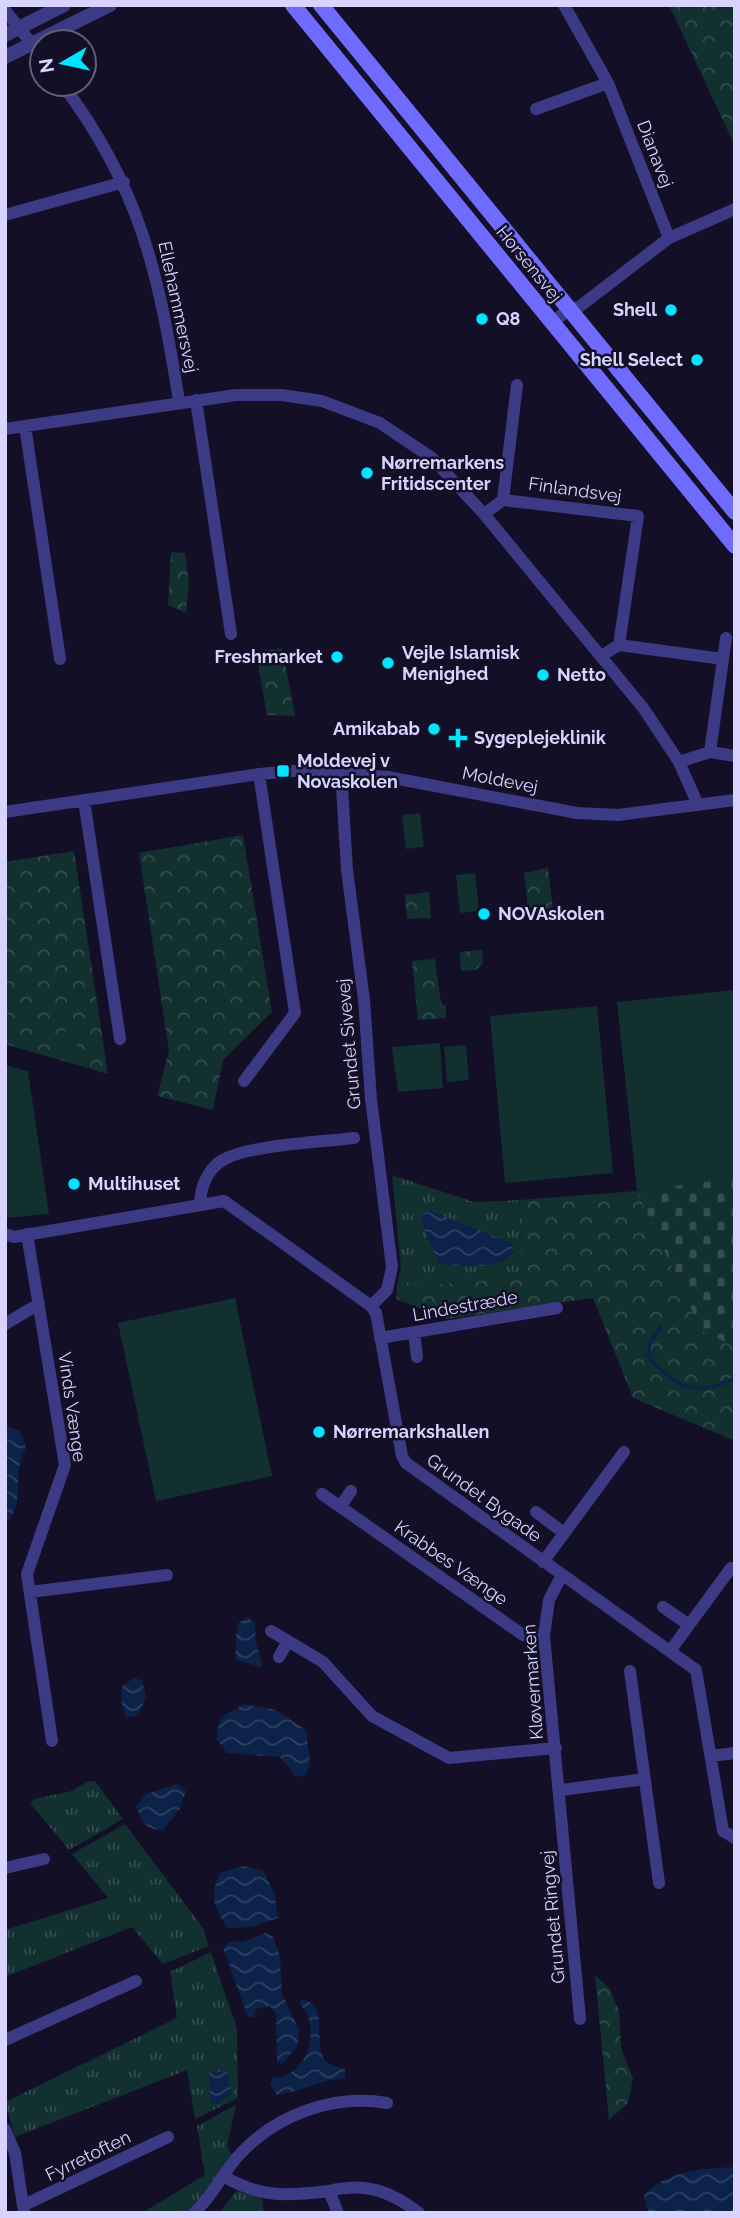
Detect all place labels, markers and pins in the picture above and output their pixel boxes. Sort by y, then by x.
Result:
place label: Shell [613,299,657,320]
marker: Shell [663,302,679,318]
place label: Q8 [496,308,521,329]
marker: Q8 [474,311,490,327]
place label: Shell Select [580,349,683,370]
marker: Shell Select [689,352,705,368]
place label: Nørremarkens Fritidscenter [381,452,504,494]
marker: Nørremarkens Fritidscenter [359,465,375,481]
place label: Vejle Islamisk Menighed [402,642,520,684]
place label: Freshmarket [215,646,323,667]
marker: Freshmarket [329,649,345,665]
marker: Vejle Islamisk Menighed [380,655,396,671]
place label: Netto [557,664,606,685]
marker: Netto [535,667,551,683]
place label: Amikabab [333,718,420,739]
marker: Amikabab [426,721,442,737]
place label: Sygeplejeklinik [474,727,607,748]
marker: Sygeplejeklinik [448,728,468,748]
place label: Moldevej v Novaskolen [297,750,398,792]
marker: Moldevej v Novaskolen [275,763,291,779]
place label: NOVAskolen [498,903,605,924]
marker: NOVAskolen [476,906,492,922]
place label: Multihuset [88,1173,180,1194]
marker: Multihuset [66,1176,82,1192]
place label: Nørremarkshallen [333,1421,489,1442]
marker: Nørremarkshallen [311,1424,327,1440]

